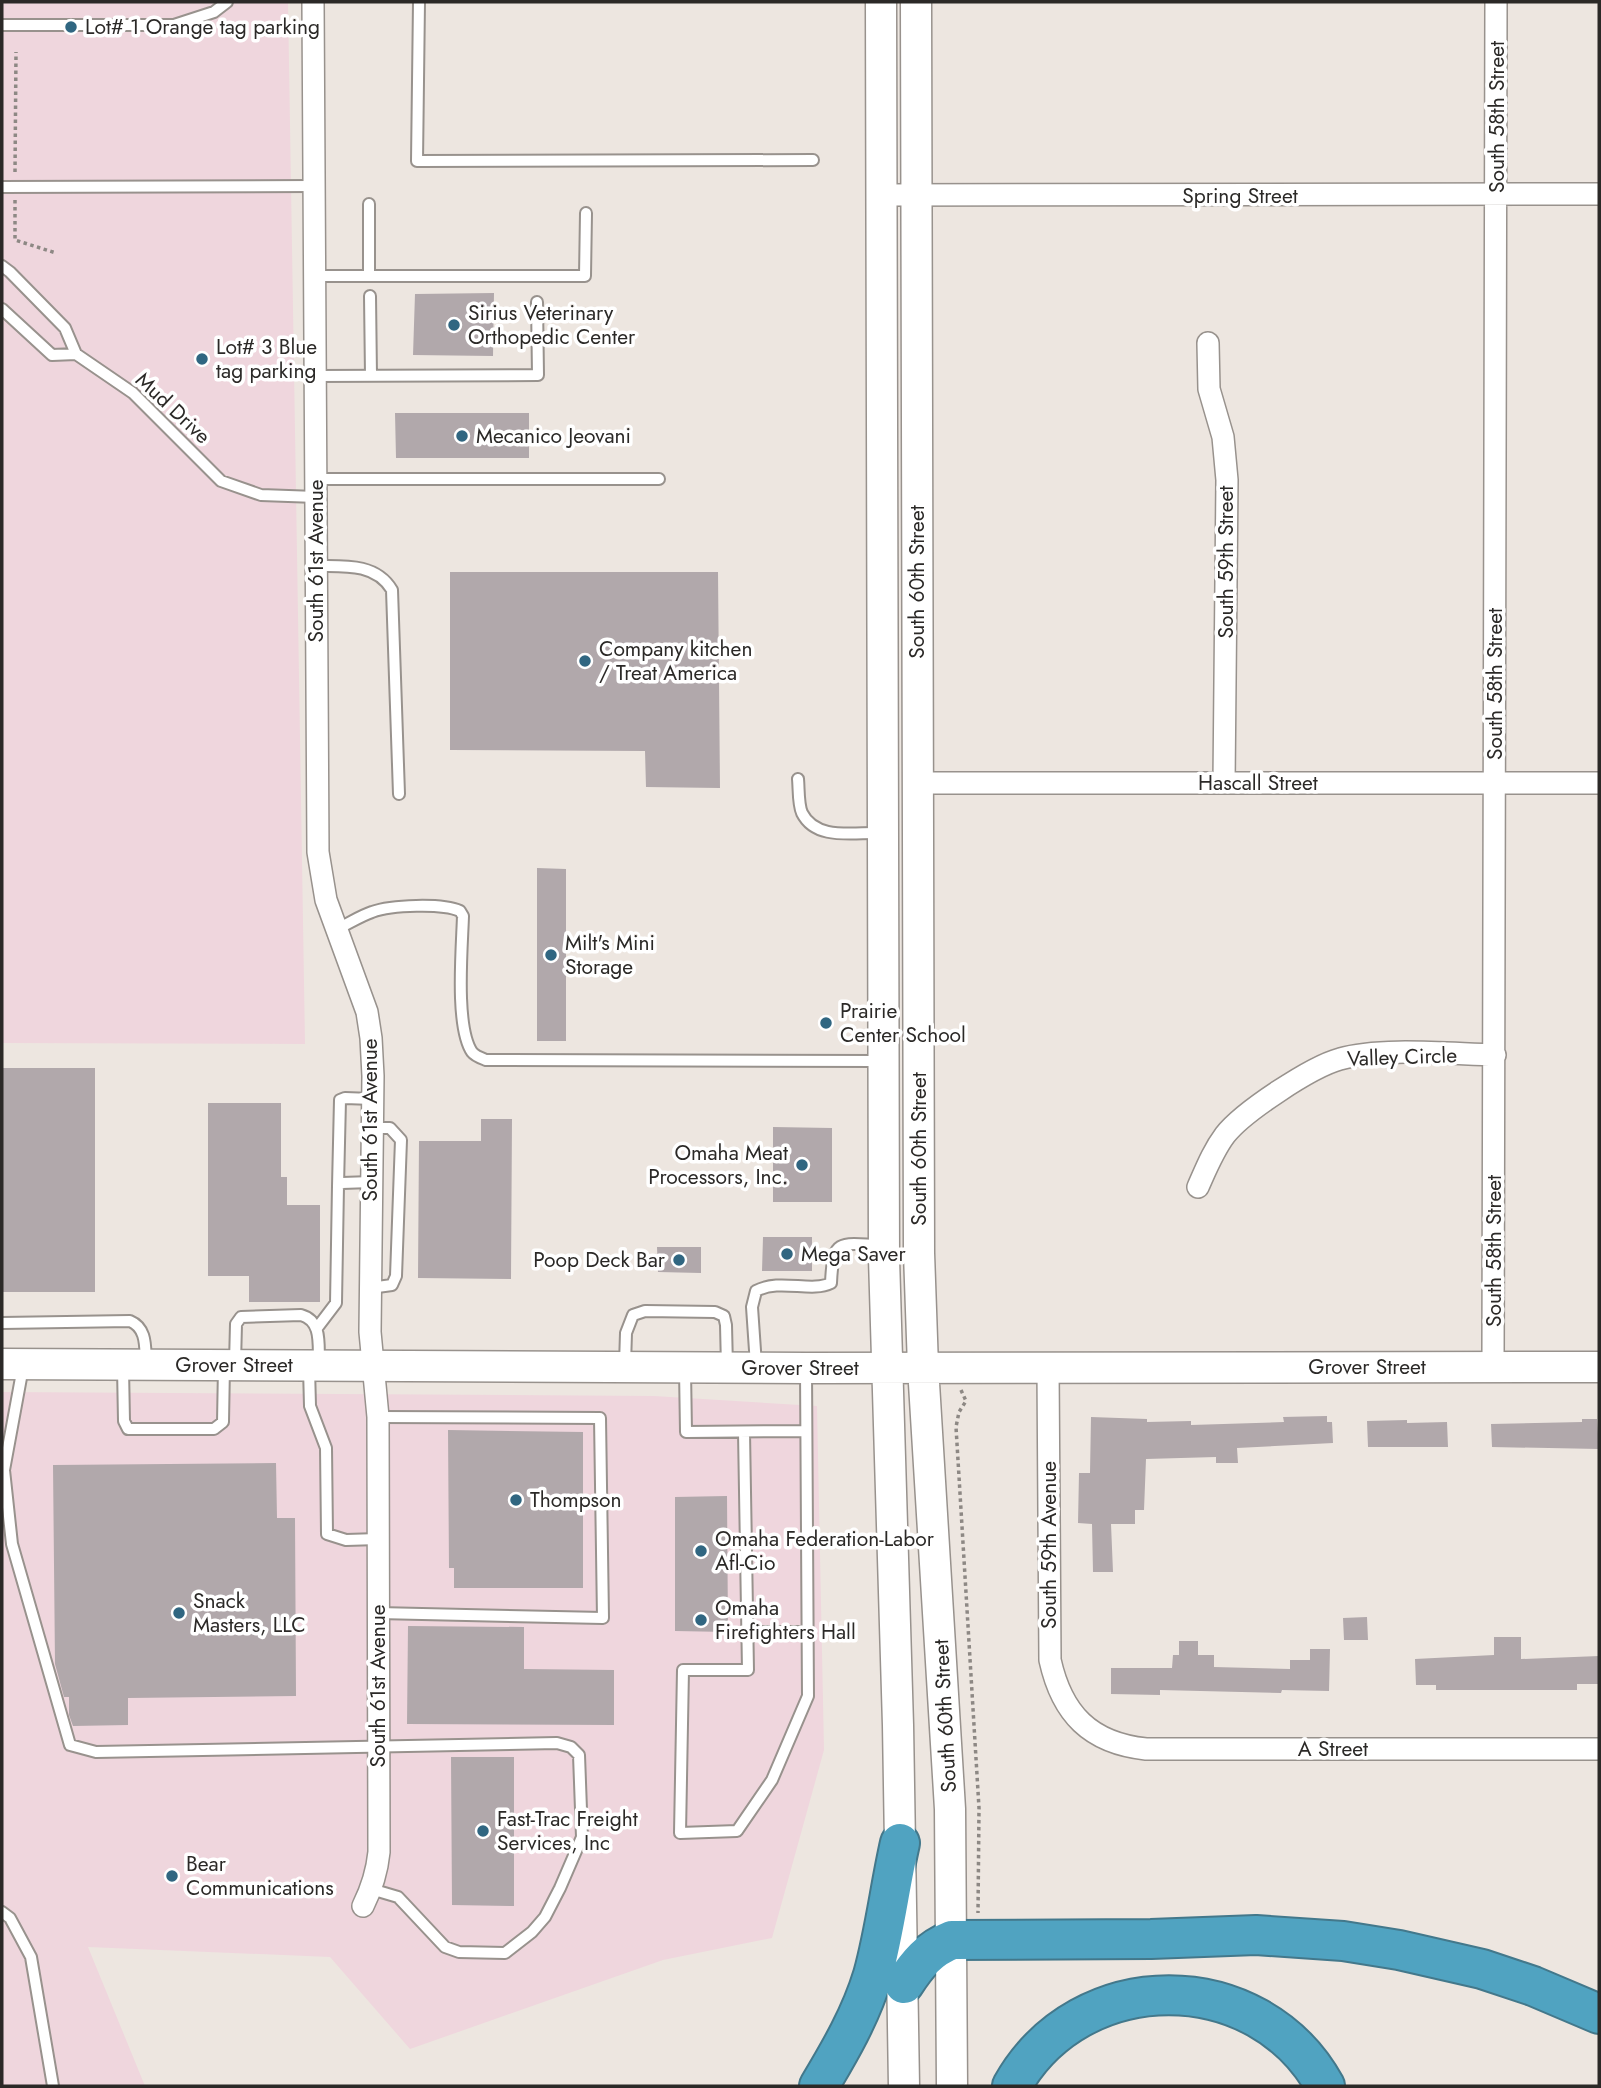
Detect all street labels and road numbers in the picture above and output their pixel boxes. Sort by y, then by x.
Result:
street label: South 58th Street [1482,41,1512,193]
street label: Spring Street [1182,181,1298,211]
street label: Mud Drive [129,365,217,451]
street label: South 61st Avenue [301,479,331,643]
street label: South 59th Street [1211,486,1241,638]
street label: South 60th Street [902,505,932,659]
street label: South 58th Street [1480,608,1510,760]
street label: Hascall Street [1198,768,1318,798]
street label: South 61st Avenue [355,1038,385,1202]
street label: Valley Circle [1347,1040,1458,1074]
street label: South 60th Street [904,1072,934,1226]
street label: South 58th Street [1479,1175,1509,1327]
street label: Grover Street [175,1350,293,1380]
street label: Grover Street [1308,1352,1426,1382]
street label: Grover Street [741,1353,859,1383]
street label: South 59th Avenue [1034,1461,1064,1629]
street label: South 61st Avenue [363,1604,393,1768]
street label: South 60th Street [926,1639,964,1793]
street label: A Street [1298,1734,1368,1764]

